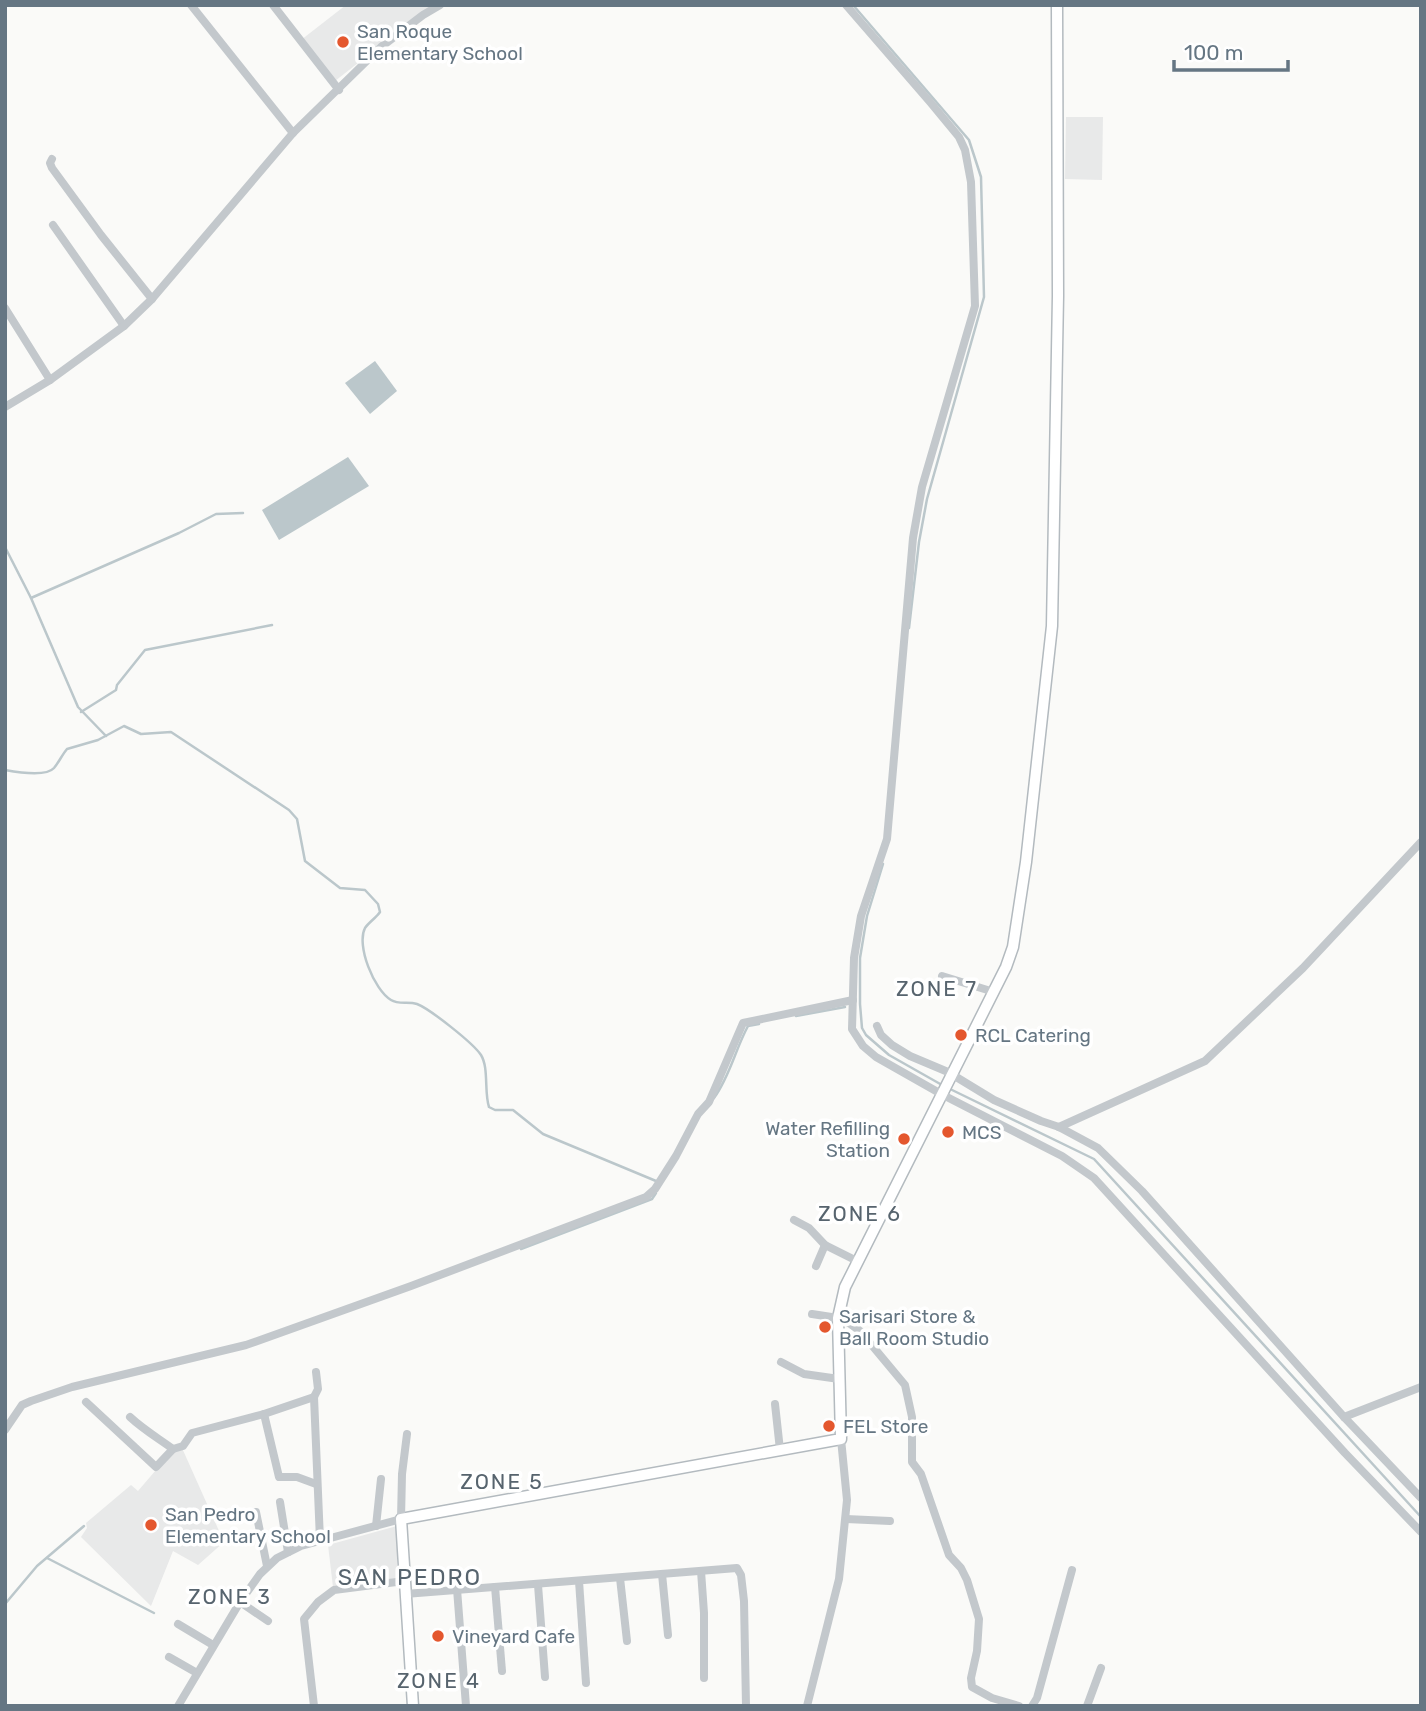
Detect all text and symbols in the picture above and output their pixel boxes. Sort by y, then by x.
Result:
place label: San Roque Elementary School [357,20,523,65]
scale bar [1174,28,1288,72]
marker: San Roque Elementary School [335,34,351,50]
text: 100 m [1184,40,1243,65]
district label: ZONE 7 [896,976,978,1001]
place label: RCL Catering [975,1024,1091,1047]
marker: RCL Catering [953,1027,969,1043]
place label: Water Refilling Station [765,1117,890,1162]
place label: MCS [962,1121,1002,1144]
marker: MCS [940,1124,956,1140]
marker: Water Refilling Station [896,1131,912,1147]
district label: ZONE 6 [818,1201,902,1226]
place label: Sarisari Store & Ball Room Studio [839,1305,989,1350]
marker: Sarisari Store & Ball Room Studio [817,1319,833,1335]
place label: FEL Store [843,1415,928,1438]
marker: FEL Store [821,1418,837,1434]
district label: ZONE 5 [460,1469,544,1494]
place label: San Pedro Elementary School [165,1503,331,1548]
marker: San Pedro Elementary School [143,1517,159,1533]
district label: SAN PEDRO [338,1563,482,1591]
district label: ZONE 3 [188,1584,272,1609]
place label: Vineyard Cafe [452,1625,575,1648]
marker: Vineyard Cafe [430,1628,446,1644]
district label: ZONE 4 [397,1668,481,1693]

